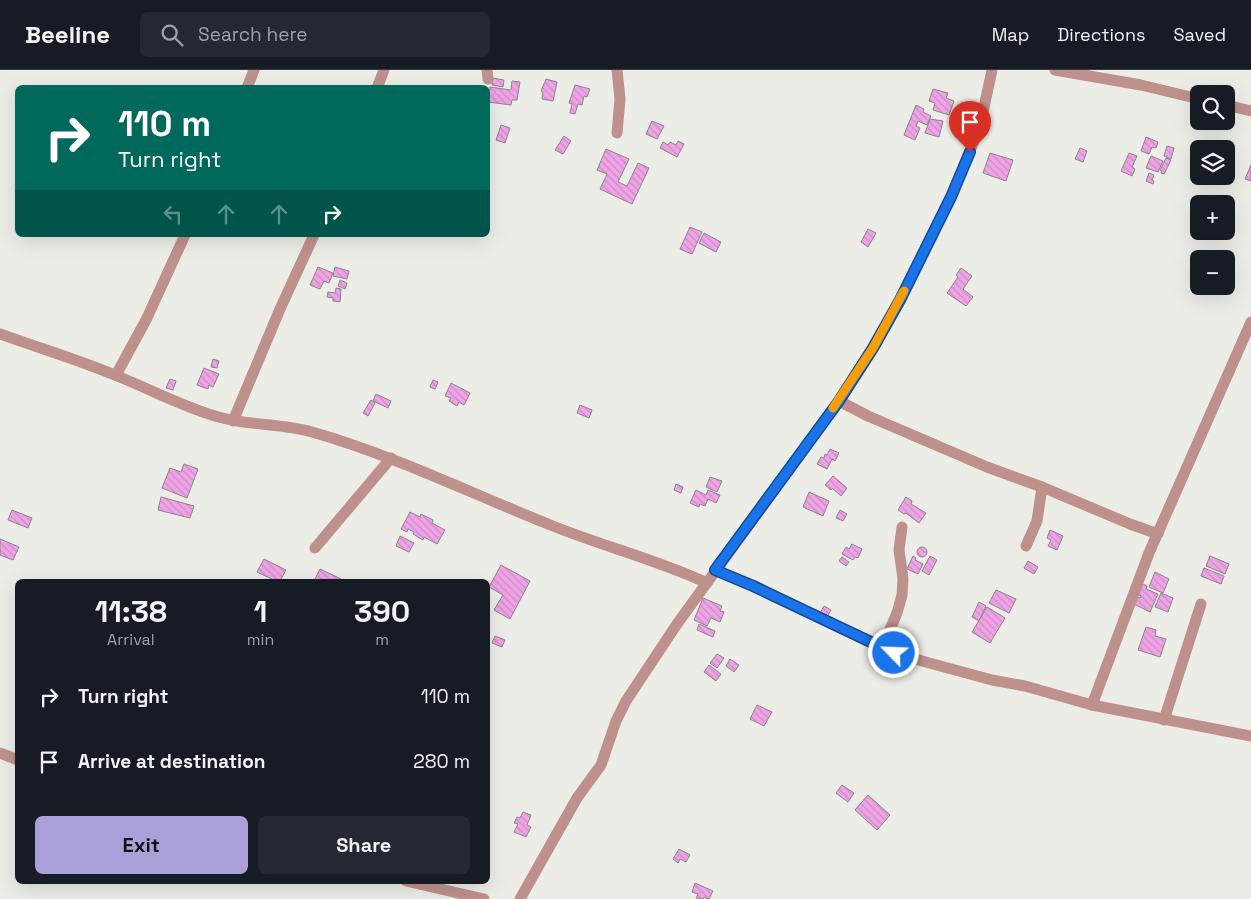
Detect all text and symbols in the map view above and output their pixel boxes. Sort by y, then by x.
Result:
search box [140,12,490,57]
text: Beeline [25,19,110,50]
icon: search [158,21,186,49]
text: Search here [198,22,308,47]
text: Map [992,23,1029,46]
text: Directions [1057,23,1146,46]
text: Saved [1174,23,1226,46]
map controls [1190,85,1235,295]
button: search [1190,85,1235,130]
pin [949,101,991,152]
text: 110 m [118,102,211,146]
icon: right [35,105,100,170]
icon: arrive [956,108,984,136]
button: layers [1190,140,1235,185]
text: Turn right [118,145,221,173]
button: + [1190,195,1235,240]
icon: left [159,200,187,228]
icon: ahead [212,200,240,228]
icon: ahead [265,200,293,228]
icon: right [318,200,346,228]
button: − [1190,250,1235,295]
text: 11:38 [95,592,167,631]
text: 1 [254,592,267,631]
text: 390 [354,592,410,631]
position arrow [867,626,919,678]
text: Arrival [107,629,155,650]
text: min [247,629,274,650]
text: m [375,629,389,650]
icon: right [35,683,63,711]
text: Turn right [78,684,168,709]
text: 110 m [421,684,470,709]
icon: arrive [35,748,63,776]
text: Arrive at destination [78,749,266,774]
text: 280 m [413,749,470,774]
button: Exit [35,816,248,874]
button: Share [258,816,470,874]

